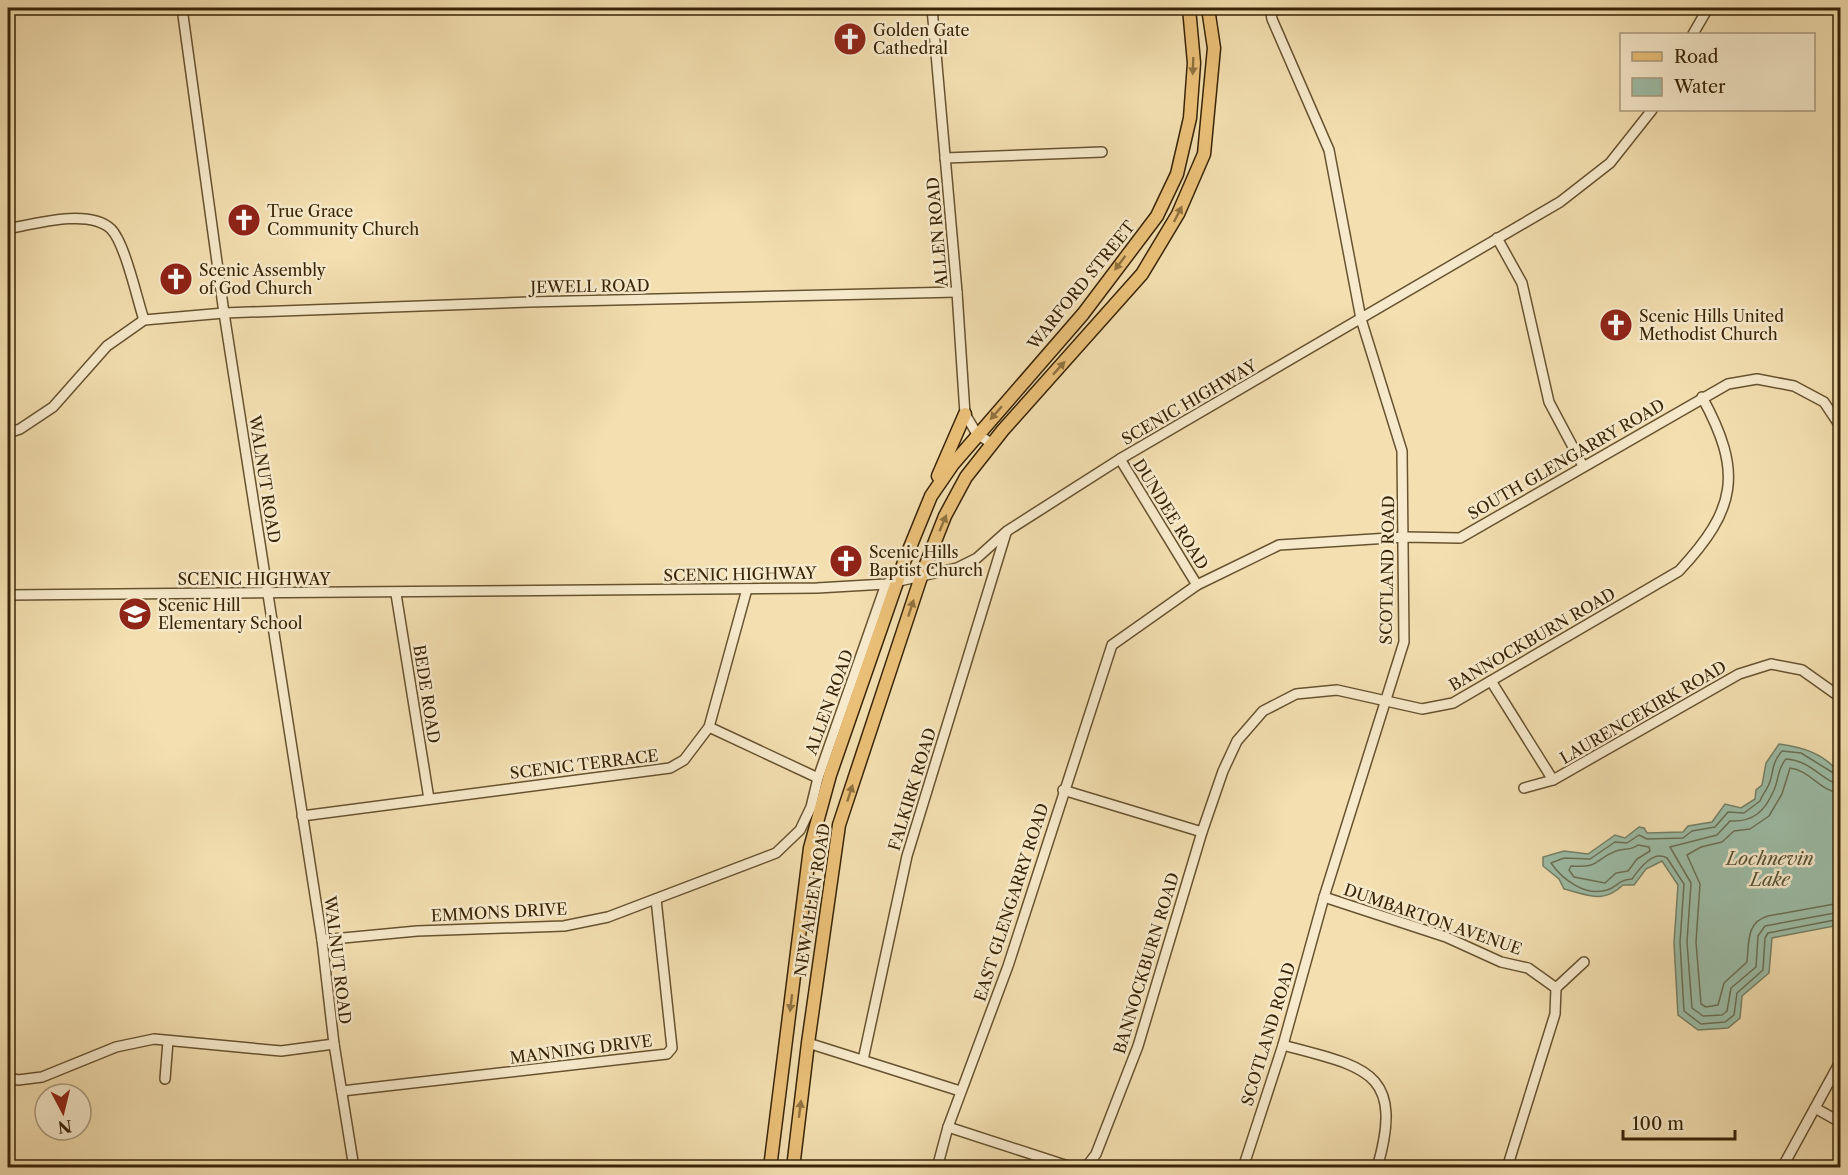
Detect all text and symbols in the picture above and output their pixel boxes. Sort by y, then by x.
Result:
place label: Golden Gate Cathedral [873,20,969,58]
church icon: Golden Gate Cathedral [832,21,868,57]
legend [1620,33,1815,111]
text: Road [1674,46,1719,68]
one-way arrow [1188,56,1198,75]
text: Water [1673,76,1726,98]
street label: ALLEN ROAD [922,176,952,289]
place label: True Grace Community Church [267,201,419,239]
church icon: True Grace Community Church [226,202,262,238]
one-way arrow [1173,205,1183,222]
street label: WARFORD STREET [1022,217,1139,354]
one-way arrow [1115,256,1127,271]
place label: Scenic Assembly of God Church [199,260,327,298]
church icon: Scenic Assembly of God Church [158,261,194,297]
street label: JEWELL ROAD [527,275,650,297]
place label: Scenic Hills United Methodist Church [1639,306,1784,344]
church icon: Scenic Hills United Methodist Church [1598,307,1634,343]
street label: SCENIC HIGHWAY [1118,355,1261,449]
one-way arrow [1052,360,1066,375]
street label: SOUTH GLENGARRY ROAD [1464,394,1668,524]
one-way arrow [990,405,1003,420]
street label: WALNUT ROAD [245,413,285,544]
street label: DUNDEE ROAD [1129,455,1213,573]
street label: SCOTLAND ROAD [1376,495,1398,645]
one-way arrow [939,514,948,532]
place label: Scenic Hills Baptist Church [869,542,983,580]
church icon: Scenic Hills Baptist Church [828,543,864,579]
street label: SCENIC HIGHWAY [663,563,817,585]
street label: SCENIC HIGHWAY [177,569,331,589]
street label: BANNOCKBURN ROAD [1445,583,1619,695]
place label: Scenic Hill Elementary School [158,595,303,633]
school or university icon: Scenic Hill Elementary School [117,596,153,632]
one-way arrow [906,598,916,616]
street label: BEDE ROAD [409,643,445,745]
street label: ALLEN ROAD [800,647,857,758]
street label: LAURENCEKIRK ROAD [1556,656,1730,768]
street label: FALKIRK ROAD [884,725,940,853]
street label: SCENIC TERRACE [509,745,659,783]
one-way arrow [845,784,855,802]
street label: EAST GLENGARRY ROAD [969,800,1053,1004]
street label: NEW ALLEN ROAD [790,822,834,978]
water label: Lochnevin Lake [1724,848,1814,891]
street label: BANNOCKBURN ROAD [1109,870,1183,1056]
street label: DUMBARTON AVENUE [1341,879,1525,959]
street label: WALNUT ROAD [320,894,356,1025]
street label: EMMONS DRIVE [430,898,568,926]
street label: SCOTLAND ROAD [1237,960,1299,1108]
one-way arrow [786,994,796,1013]
street label: MANNING DRIVE [508,1030,654,1068]
north arrow [33,1082,93,1142]
one-way arrow [795,1100,805,1119]
scale bar [1623,1103,1736,1141]
text: 100 m [1632,1113,1684,1135]
text: N [57,1116,73,1138]

